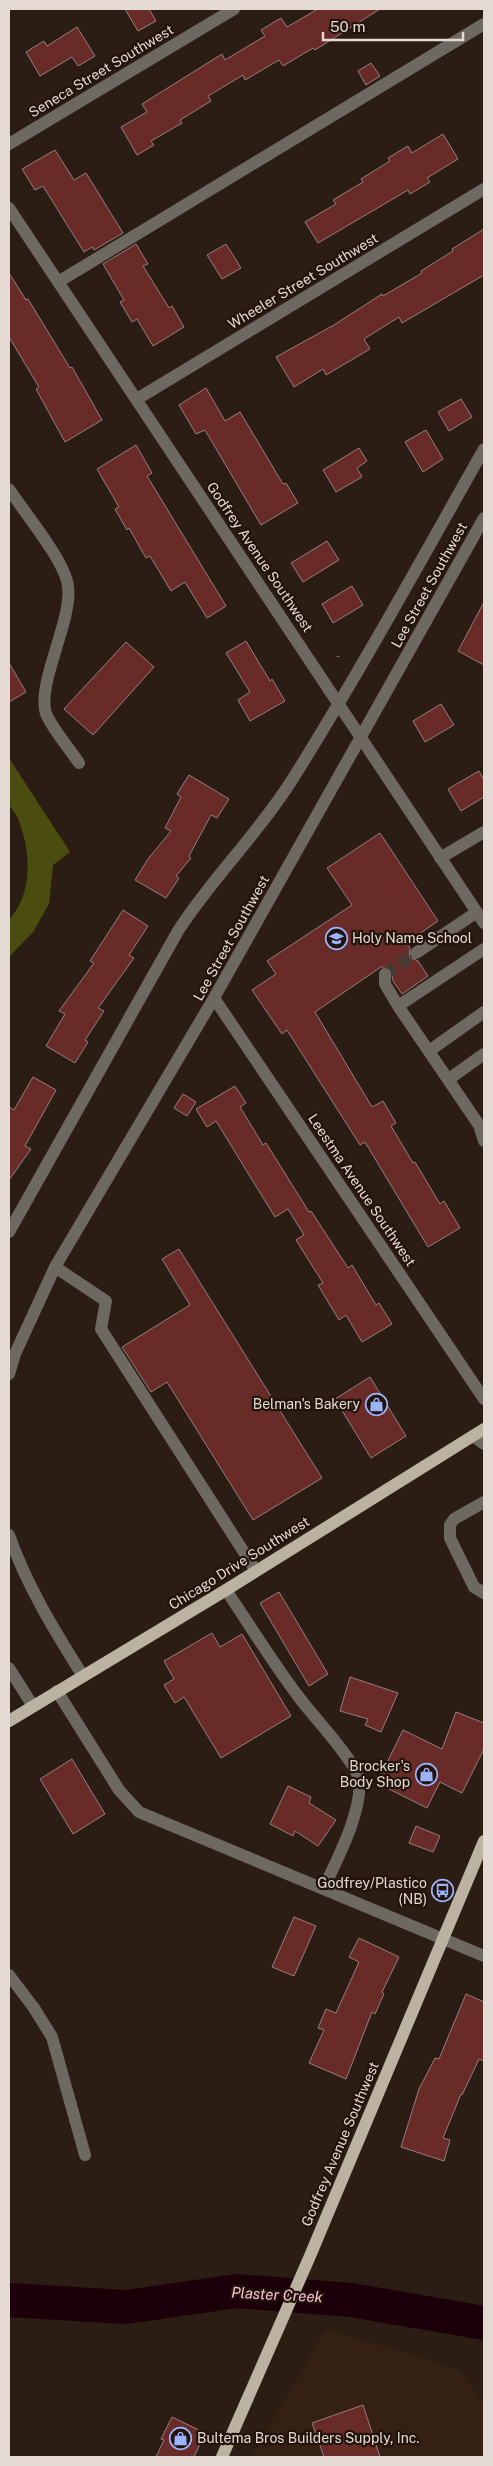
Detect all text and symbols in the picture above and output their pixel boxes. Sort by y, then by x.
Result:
scale bar [323,10,463,42]
text: 50 m [330,18,365,35]
street label: Seneca Street Southwest [26,21,176,121]
street label: Wheeler Street Southwest [225,230,381,332]
street label: Godfrey Avenue Southwest [204,479,316,635]
street label: Lee Street Southwest [388,519,470,651]
street label: Lee Street Southwest [190,872,272,1004]
school or university icon: Holy Name School [324,926,348,950]
place label: Holy Name School [352,930,472,946]
street label: Leestma Avenue Southwest [305,1111,419,1269]
shop icon: Belman's Bakery [364,1392,388,1416]
place label: Belman's Bakery [253,1396,360,1412]
street label: Chicago Drive Southwest [166,1513,312,1613]
place label: Brocker's Body Shop [340,1758,410,1790]
shop icon: Brocker's Body Shop [414,1762,438,1786]
place label: Godfrey/Plastico (NB) [317,1875,427,1907]
bus stop icon: Godfrey/Plastico (NB) [431,1879,455,1903]
street label: Godfrey Avenue Southwest [298,2059,382,2229]
water label: Plaster Creek [231,2284,324,2305]
shop icon: Bultema Bros Builders Supply, Inc. [169,2426,193,2450]
place label: Bultema Bros Builders Supply, Inc. [197,2430,420,2446]

